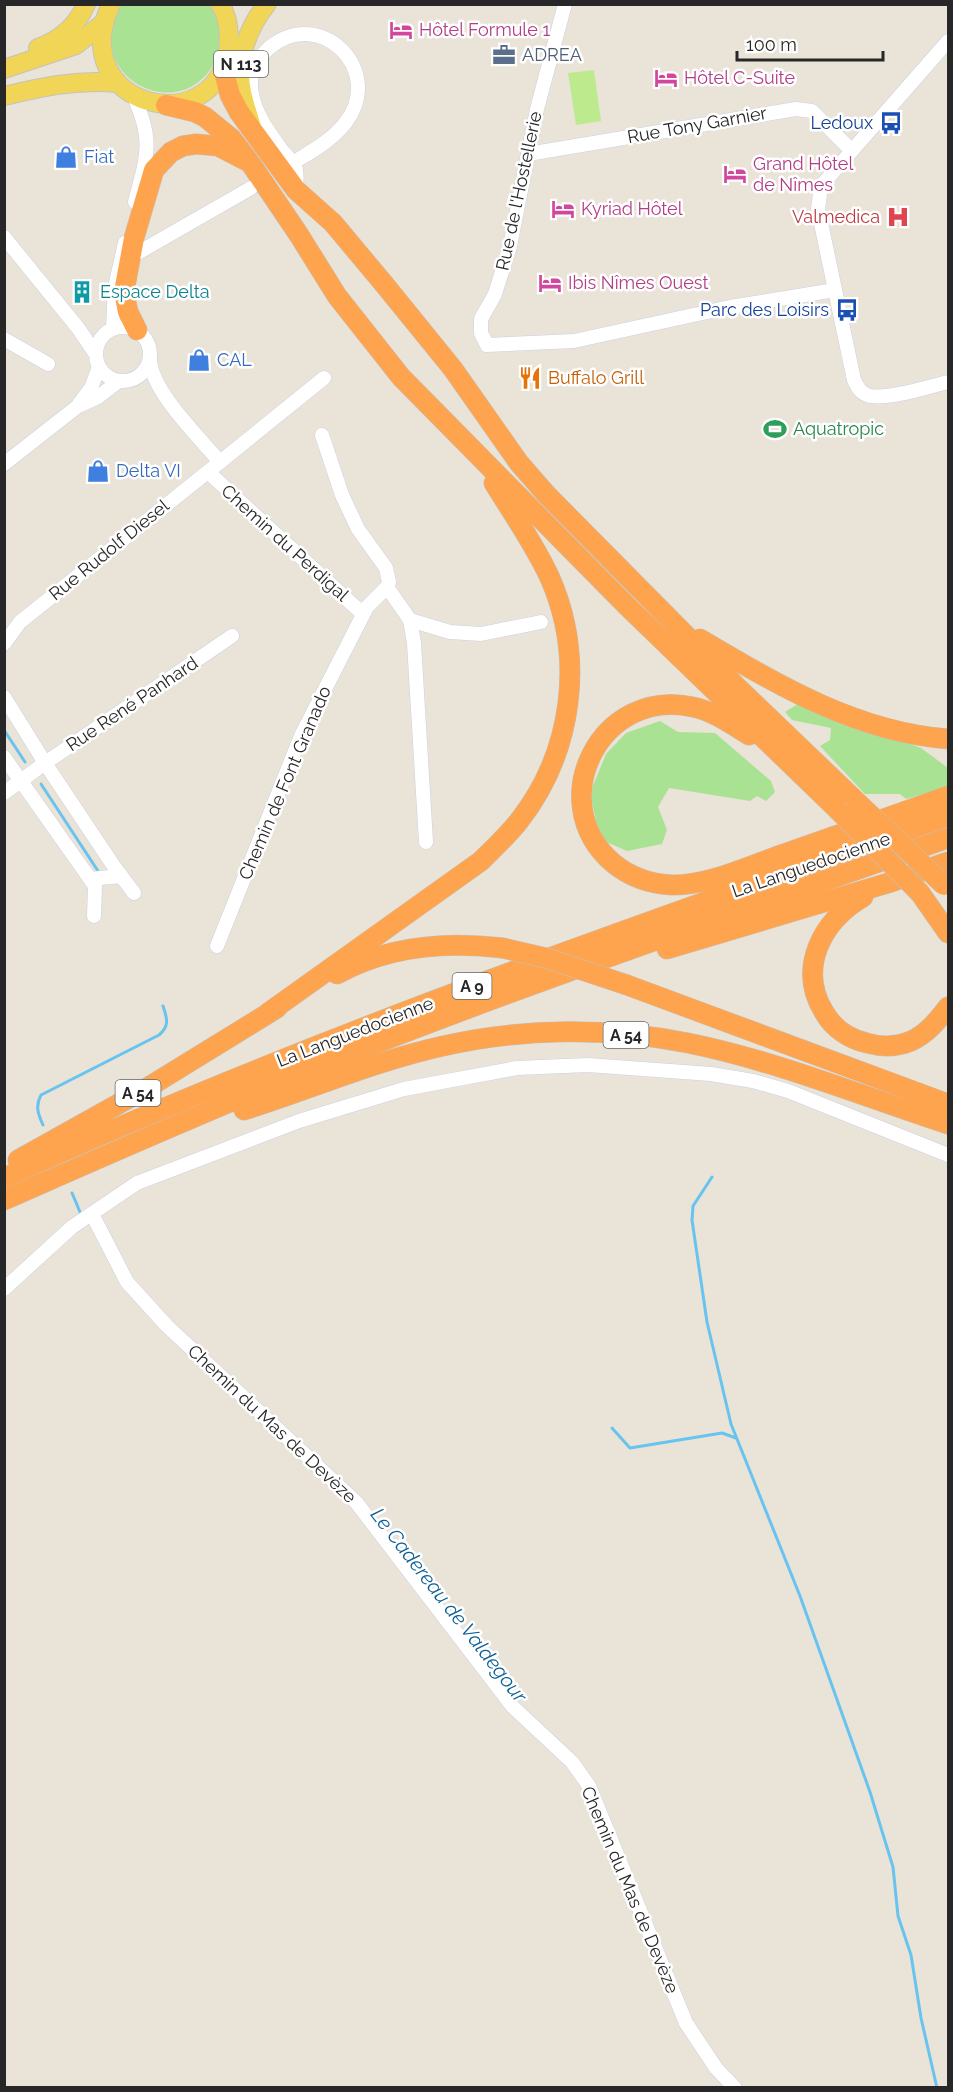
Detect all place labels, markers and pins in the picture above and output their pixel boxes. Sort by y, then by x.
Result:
hotel icon: Hôtel Formule 1 [388,17,414,43]
place label: Hôtel Formule 1 [419,19,550,40]
office icon: ADREA [491,42,517,68]
place label: ADREA [522,44,582,65]
hotel icon: Hôtel C-Suite [653,65,679,91]
place label: Hôtel C-Suite [684,67,795,88]
bus stop icon: Ledoux [878,110,904,136]
place label: Ledoux [810,112,873,133]
shop icon: Fiat [53,144,79,170]
place label: Fiat [84,146,114,167]
place label: Grand Hôtel de Nîmes [753,153,853,195]
hotel icon: Grand Hôtel de Nîmes [722,161,748,187]
hotel icon: Kyriad Hôtel [550,196,576,222]
place label: Kyriad Hôtel [581,198,683,219]
hospital icon: Valmedica [885,204,911,230]
place label: Valmedica [792,206,880,227]
hotel icon: Ibis Nîmes Ouest [537,270,563,296]
place label: Ibis Nîmes Ouest [568,272,709,293]
building icon: Espace Delta [69,279,95,305]
place label: Espace Delta [100,281,210,302]
bus stop icon: Parc des Loisirs [834,297,860,323]
place label: Parc des Loisirs [700,299,829,320]
shop icon: CAL [186,347,212,373]
place label: CAL [217,349,252,370]
restaurant icon: Buffalo Grill [517,365,543,391]
place label: Buffalo Grill [548,367,644,388]
sports icon: Aquatropic [762,416,788,442]
place label: Aquatropic [793,418,884,439]
shop icon: Delta VI [85,458,111,484]
place label: Delta VI [116,460,181,481]

